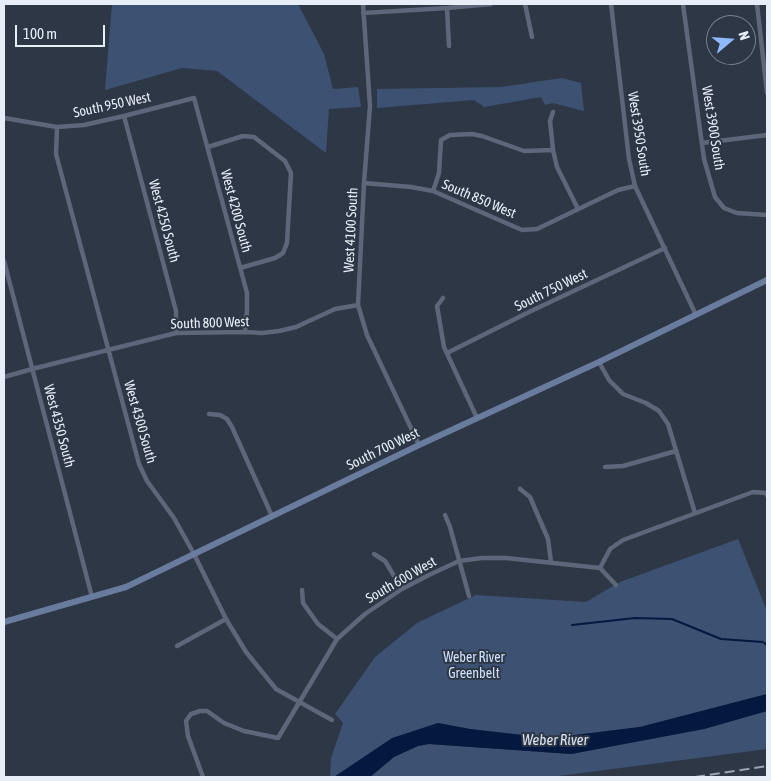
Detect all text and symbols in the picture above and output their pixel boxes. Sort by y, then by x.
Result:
scale bar [18,15,108,47]
north arrow [706,15,756,65]
text: 100 m [23,25,57,42]
text: N [735,29,753,42]
street label: West 3900 South [698,85,728,171]
street label: South 950 West [72,89,152,121]
street label: West 3950 South [624,91,654,177]
street label: West 4200 South [217,168,255,254]
street label: South 850 West [440,176,518,222]
street label: West 4250 South [145,178,183,264]
street label: West 4100 South [340,187,362,273]
street label: South 750 West [512,265,590,315]
street label: South 800 West [170,313,250,333]
street label: West 4300 South [120,379,160,465]
street label: West 4350 South [40,383,78,469]
street label: South 700 West [344,424,422,474]
street label: South 600 West [363,553,439,607]
park label: Weber River Greenbelt [443,650,505,682]
water label: Weber River [522,731,588,749]

